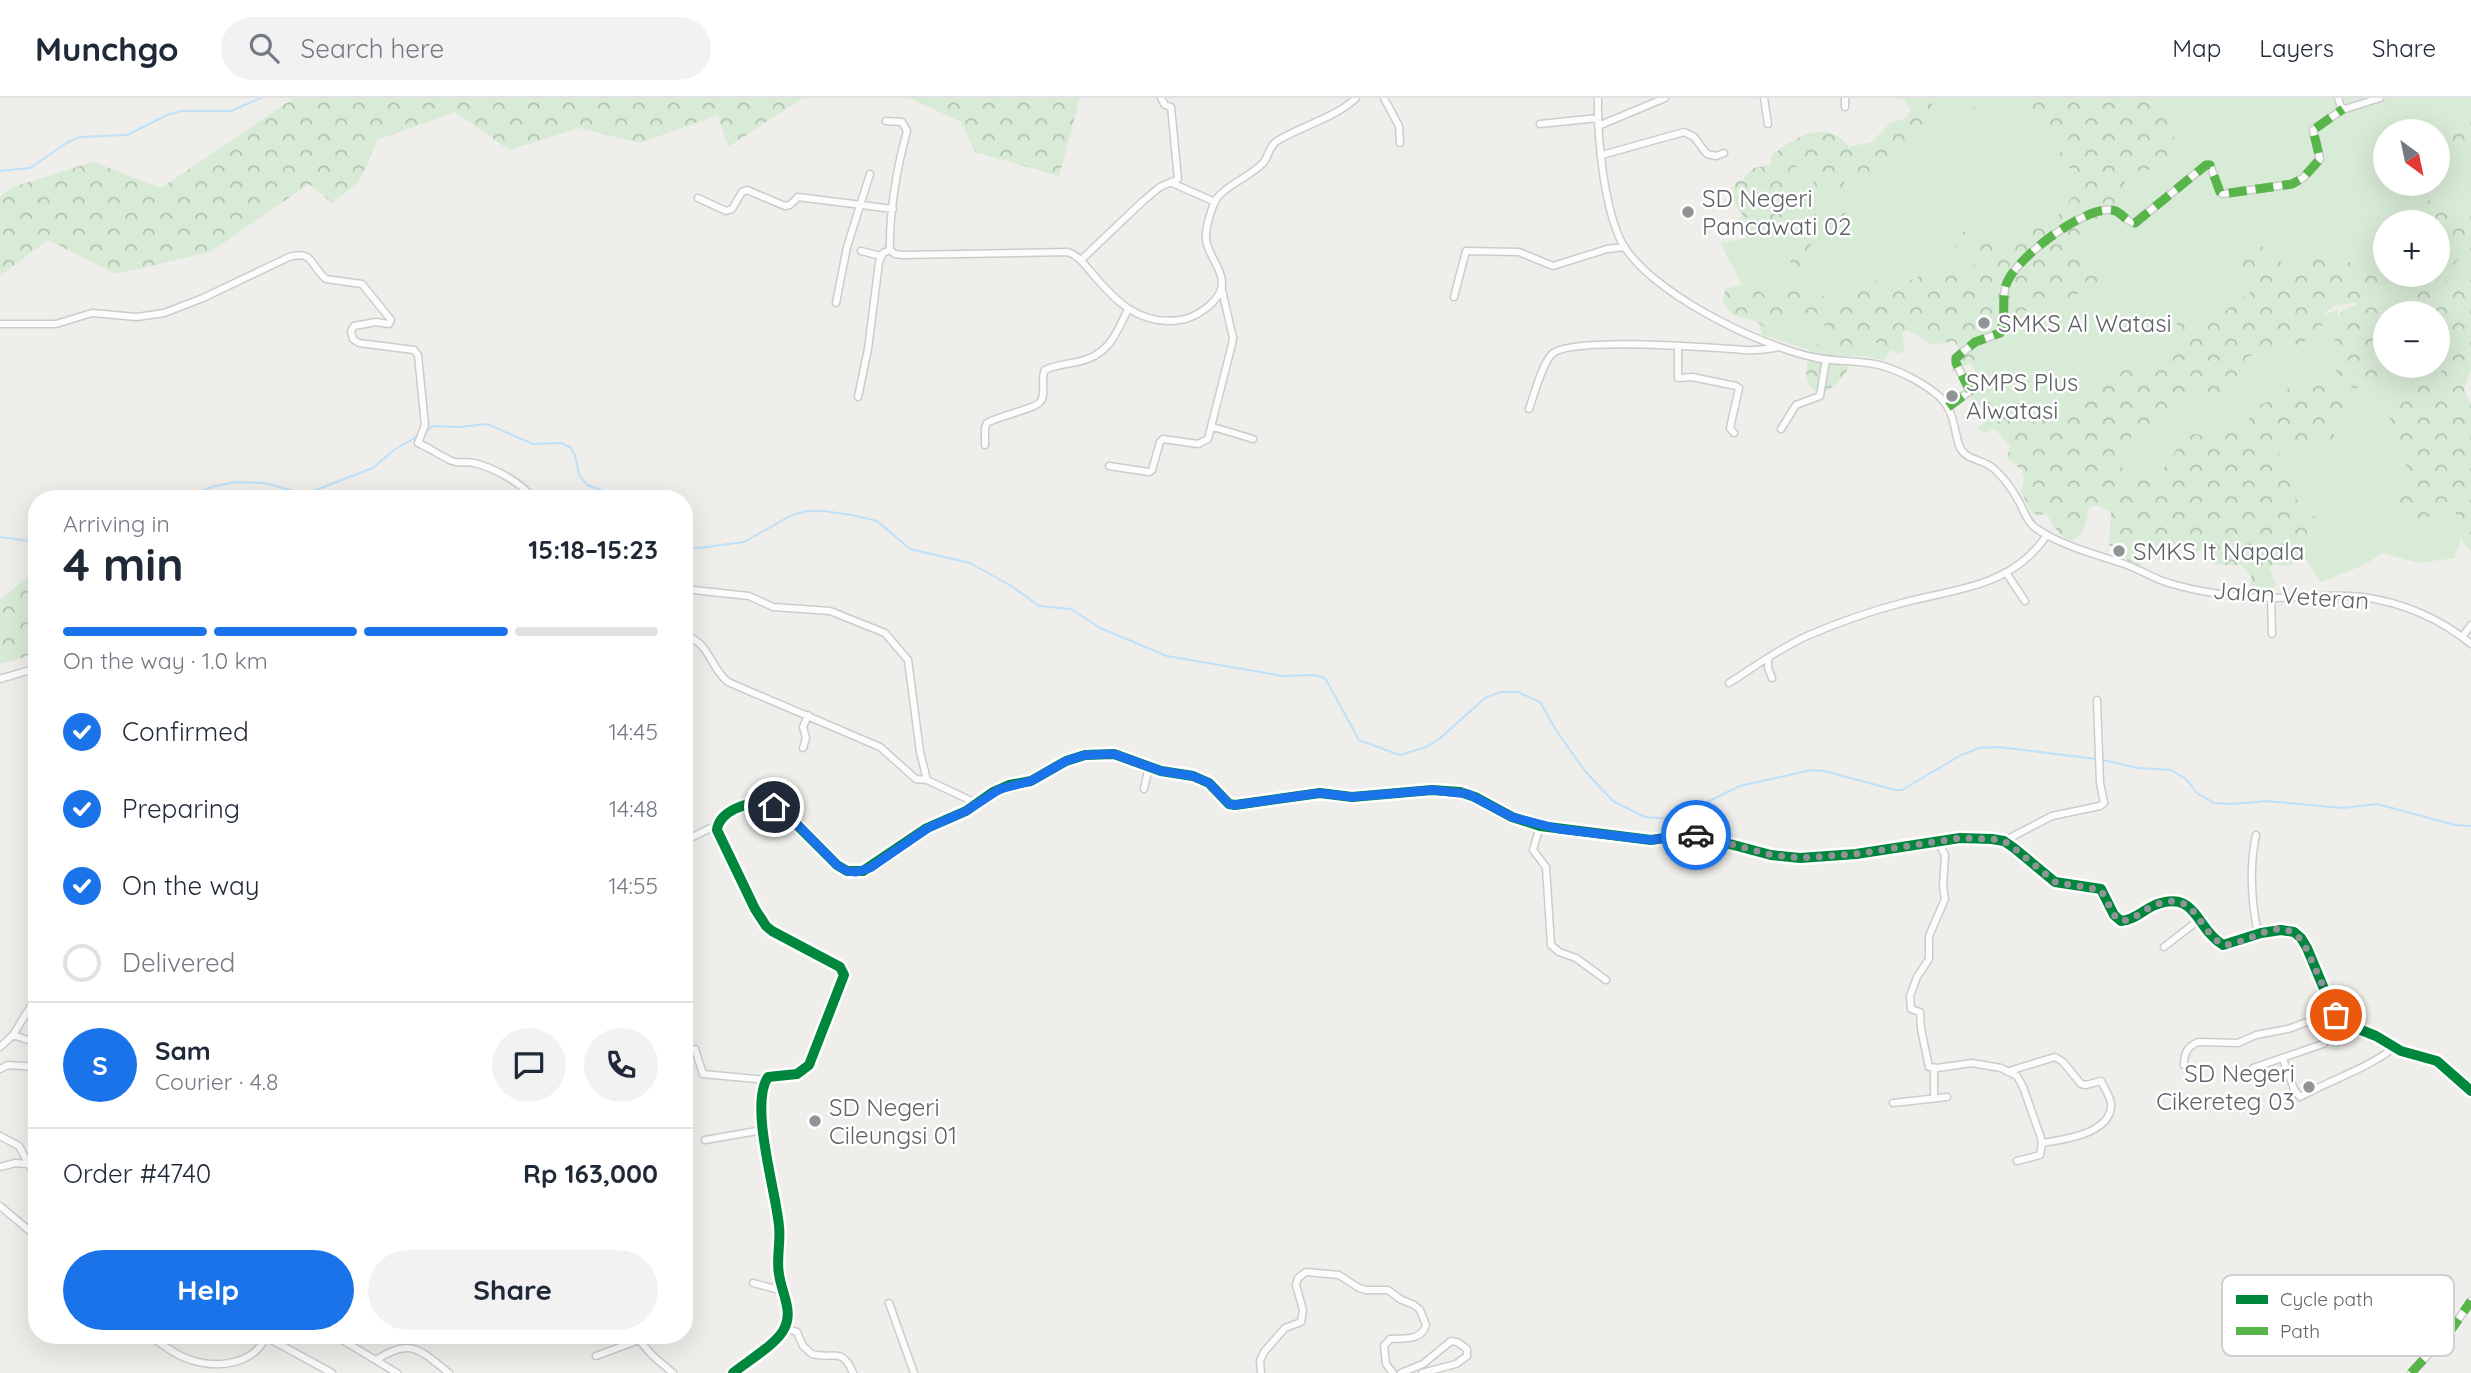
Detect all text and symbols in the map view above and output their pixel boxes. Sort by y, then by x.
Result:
search box [221,17,711,80]
text: Munchgo [35,28,179,69]
icon: search [245,29,283,67]
text: Search here [301,32,444,65]
text: Map [2172,33,2221,63]
text: Layers [2259,33,2334,63]
text: Share [2372,33,2436,63]
north arrow [2373,119,2450,196]
map controls [2373,119,2450,378]
place label: SD Negeri Pancawati 02 [1702,183,1852,241]
marker: SD Negeri Pancawati 02 [1680,204,1696,220]
button: + [2373,210,2450,287]
button: − [2373,301,2450,378]
place label: SMKS Al Watasi [1998,308,2172,338]
marker: SMKS Al Watasi [1976,315,1992,331]
place label: SMPS Plus Alwatasi [1966,367,2078,425]
marker: SMPS Plus Alwatasi [1944,388,1960,404]
text: Arriving in [63,509,170,538]
text: 15:18–15:23 [528,533,658,566]
text: 4 min [63,535,184,593]
place label: SMKS It Napala [2133,536,2304,566]
marker: SMKS It Napala [2111,543,2127,559]
street label: Jalan Veteran [2212,575,2370,615]
text: On the way · 1.0 km [63,646,268,675]
icon: check [63,713,101,751]
text: Confirmed [122,715,249,748]
text: 14:45 [609,717,658,746]
pin [744,777,804,837]
icon: home [755,788,793,826]
icon: check [63,790,101,828]
text: Preparing [122,792,240,825]
text: 14:48 [609,794,658,823]
courier [1661,800,1731,870]
icon: car [1677,816,1715,854]
icon: check [63,867,101,905]
text: On the way [122,869,260,902]
text: 14:55 [608,871,658,900]
text: Delivered [122,946,235,979]
pin [2306,985,2366,1045]
icon: bag [2317,996,2355,1034]
button: chat [492,1028,566,1102]
button: phone [584,1028,658,1102]
text: Sam [155,1034,211,1067]
text: S [92,1049,108,1082]
place label: SD Negeri Cikereteg 03 [2156,1058,2295,1116]
text: Courier · 4.8 [155,1067,278,1096]
marker: SD Negeri Cikereteg 03 [2301,1079,2317,1095]
place label: SD Negeri Cileungsi 01 [829,1092,957,1150]
marker: SD Negeri Cileungsi 01 [807,1113,823,1129]
text: Order #4740 [63,1157,211,1190]
text: Rp 163,000 [523,1157,658,1190]
button: Help [63,1250,354,1330]
button: Share [368,1250,658,1330]
legend [2222,1275,2454,1356]
text: Cycle path [2280,1287,2373,1311]
text: Path [2280,1319,2320,1343]

